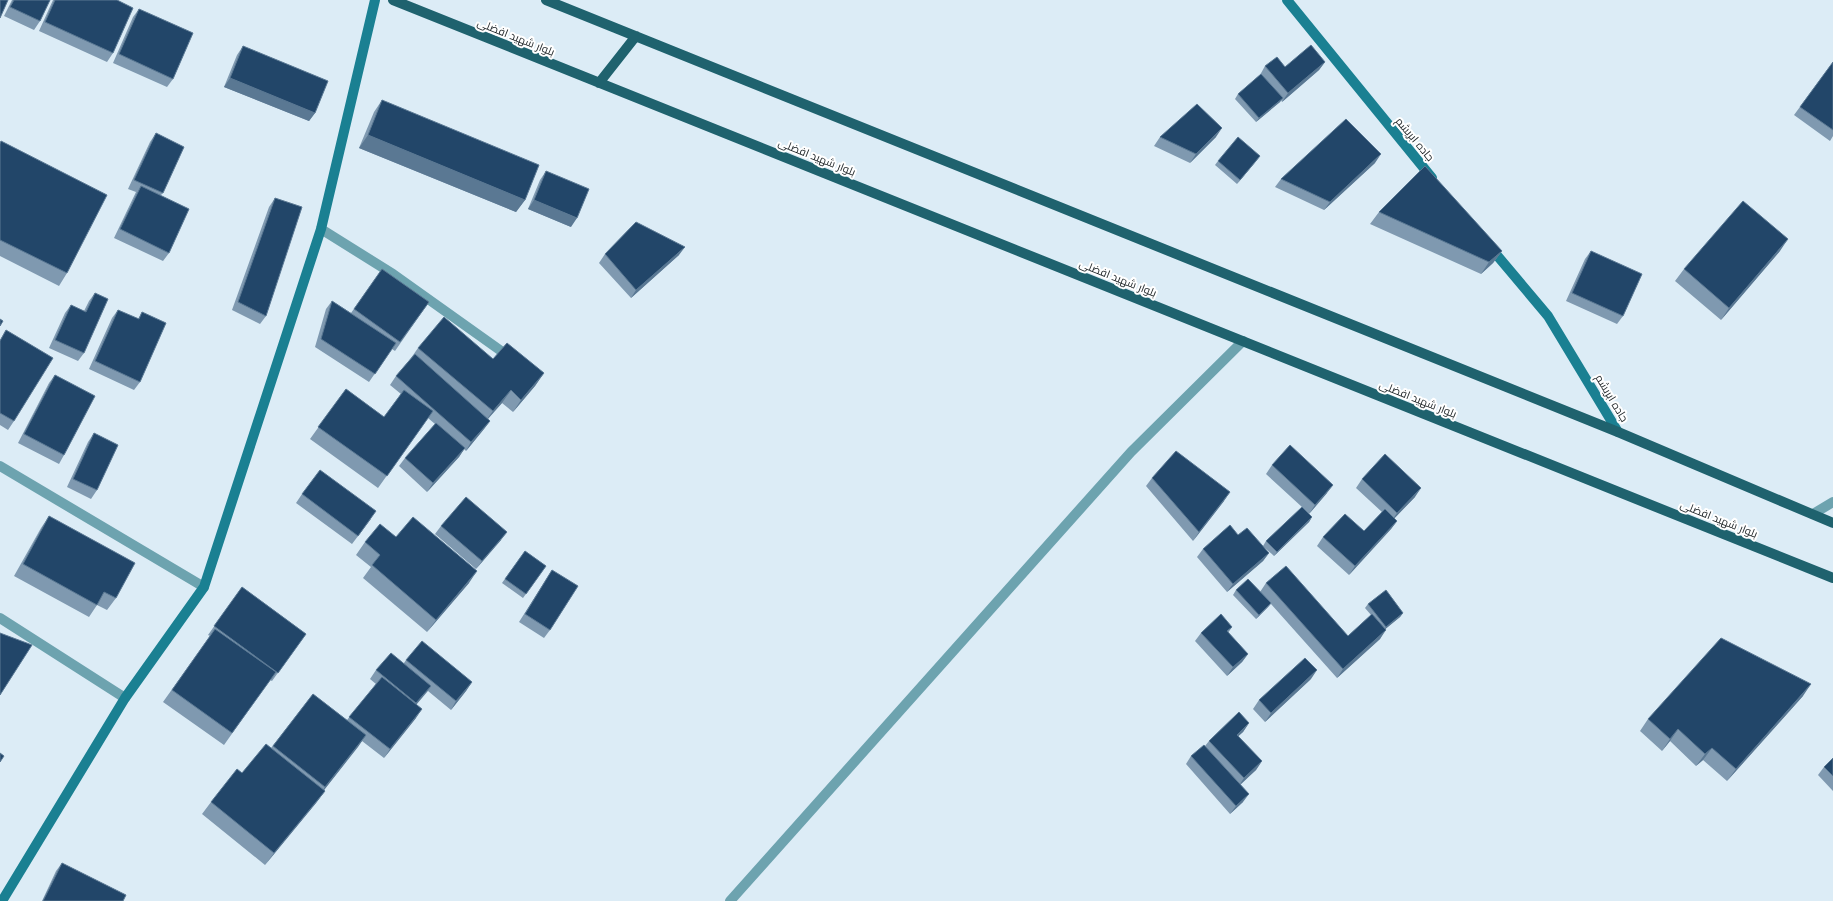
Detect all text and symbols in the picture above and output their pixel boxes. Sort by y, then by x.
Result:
street label: بلوار شهید افضلی [475,16,556,59]
street label: جاده ابریشم [1392,115,1437,164]
street label: بلوار شهید افضلی [776,136,857,179]
street label: بلوار شهید افضلی [1077,257,1158,300]
street label: جاده ابریشم [1591,372,1631,425]
street label: بلوار شهید افضلی [1377,378,1458,421]
street label: بلوار شهید افضلی [1678,498,1759,541]

